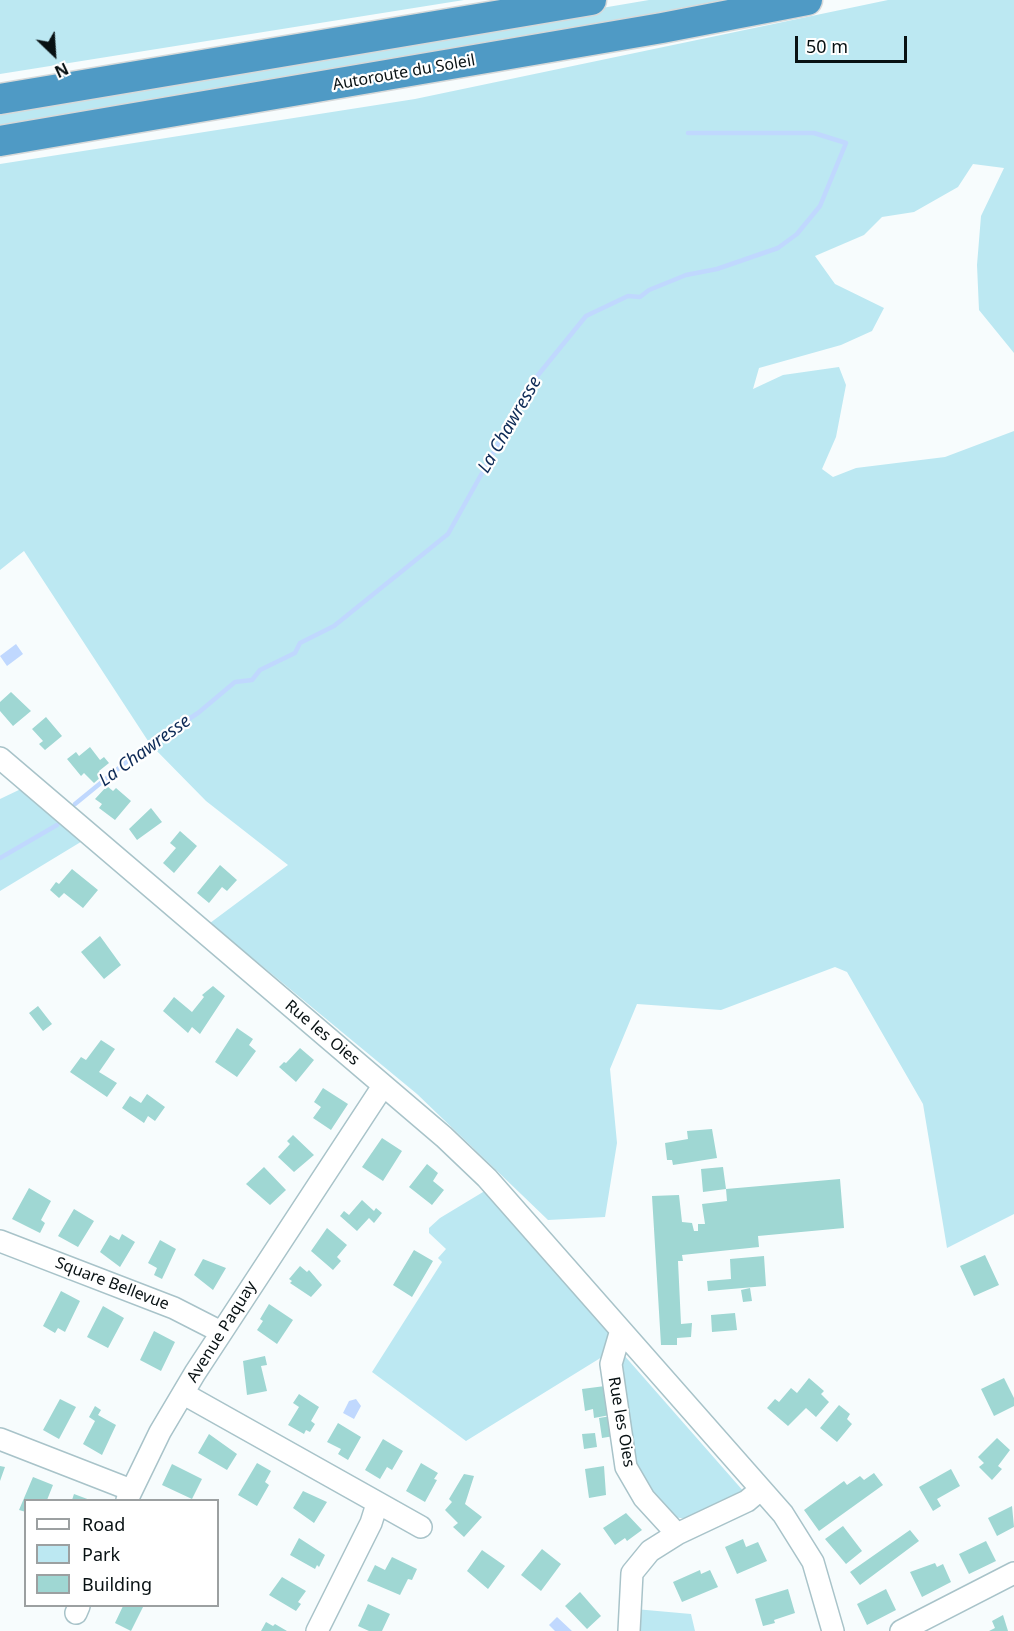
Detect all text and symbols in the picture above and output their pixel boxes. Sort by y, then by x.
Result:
north arrow [24,24,84,84]
scale bar [798,24,910,62]
text: 50 m [806,34,848,58]
street label: Autoroute du Soleil [331,51,477,95]
text: N [51,58,72,83]
water label: La Chawresse [474,373,546,477]
water label: La Chawresse [95,711,195,791]
street label: Rue les Oies [281,996,363,1070]
street label: Square Bellevue [52,1253,172,1315]
street label: Avenue Paquay [183,1278,261,1386]
street label: Rue les Oies [604,1375,638,1469]
legend [24,1499,219,1607]
text: Road [82,1512,125,1536]
text: Park [82,1542,120,1566]
text: Building [82,1572,152,1596]

